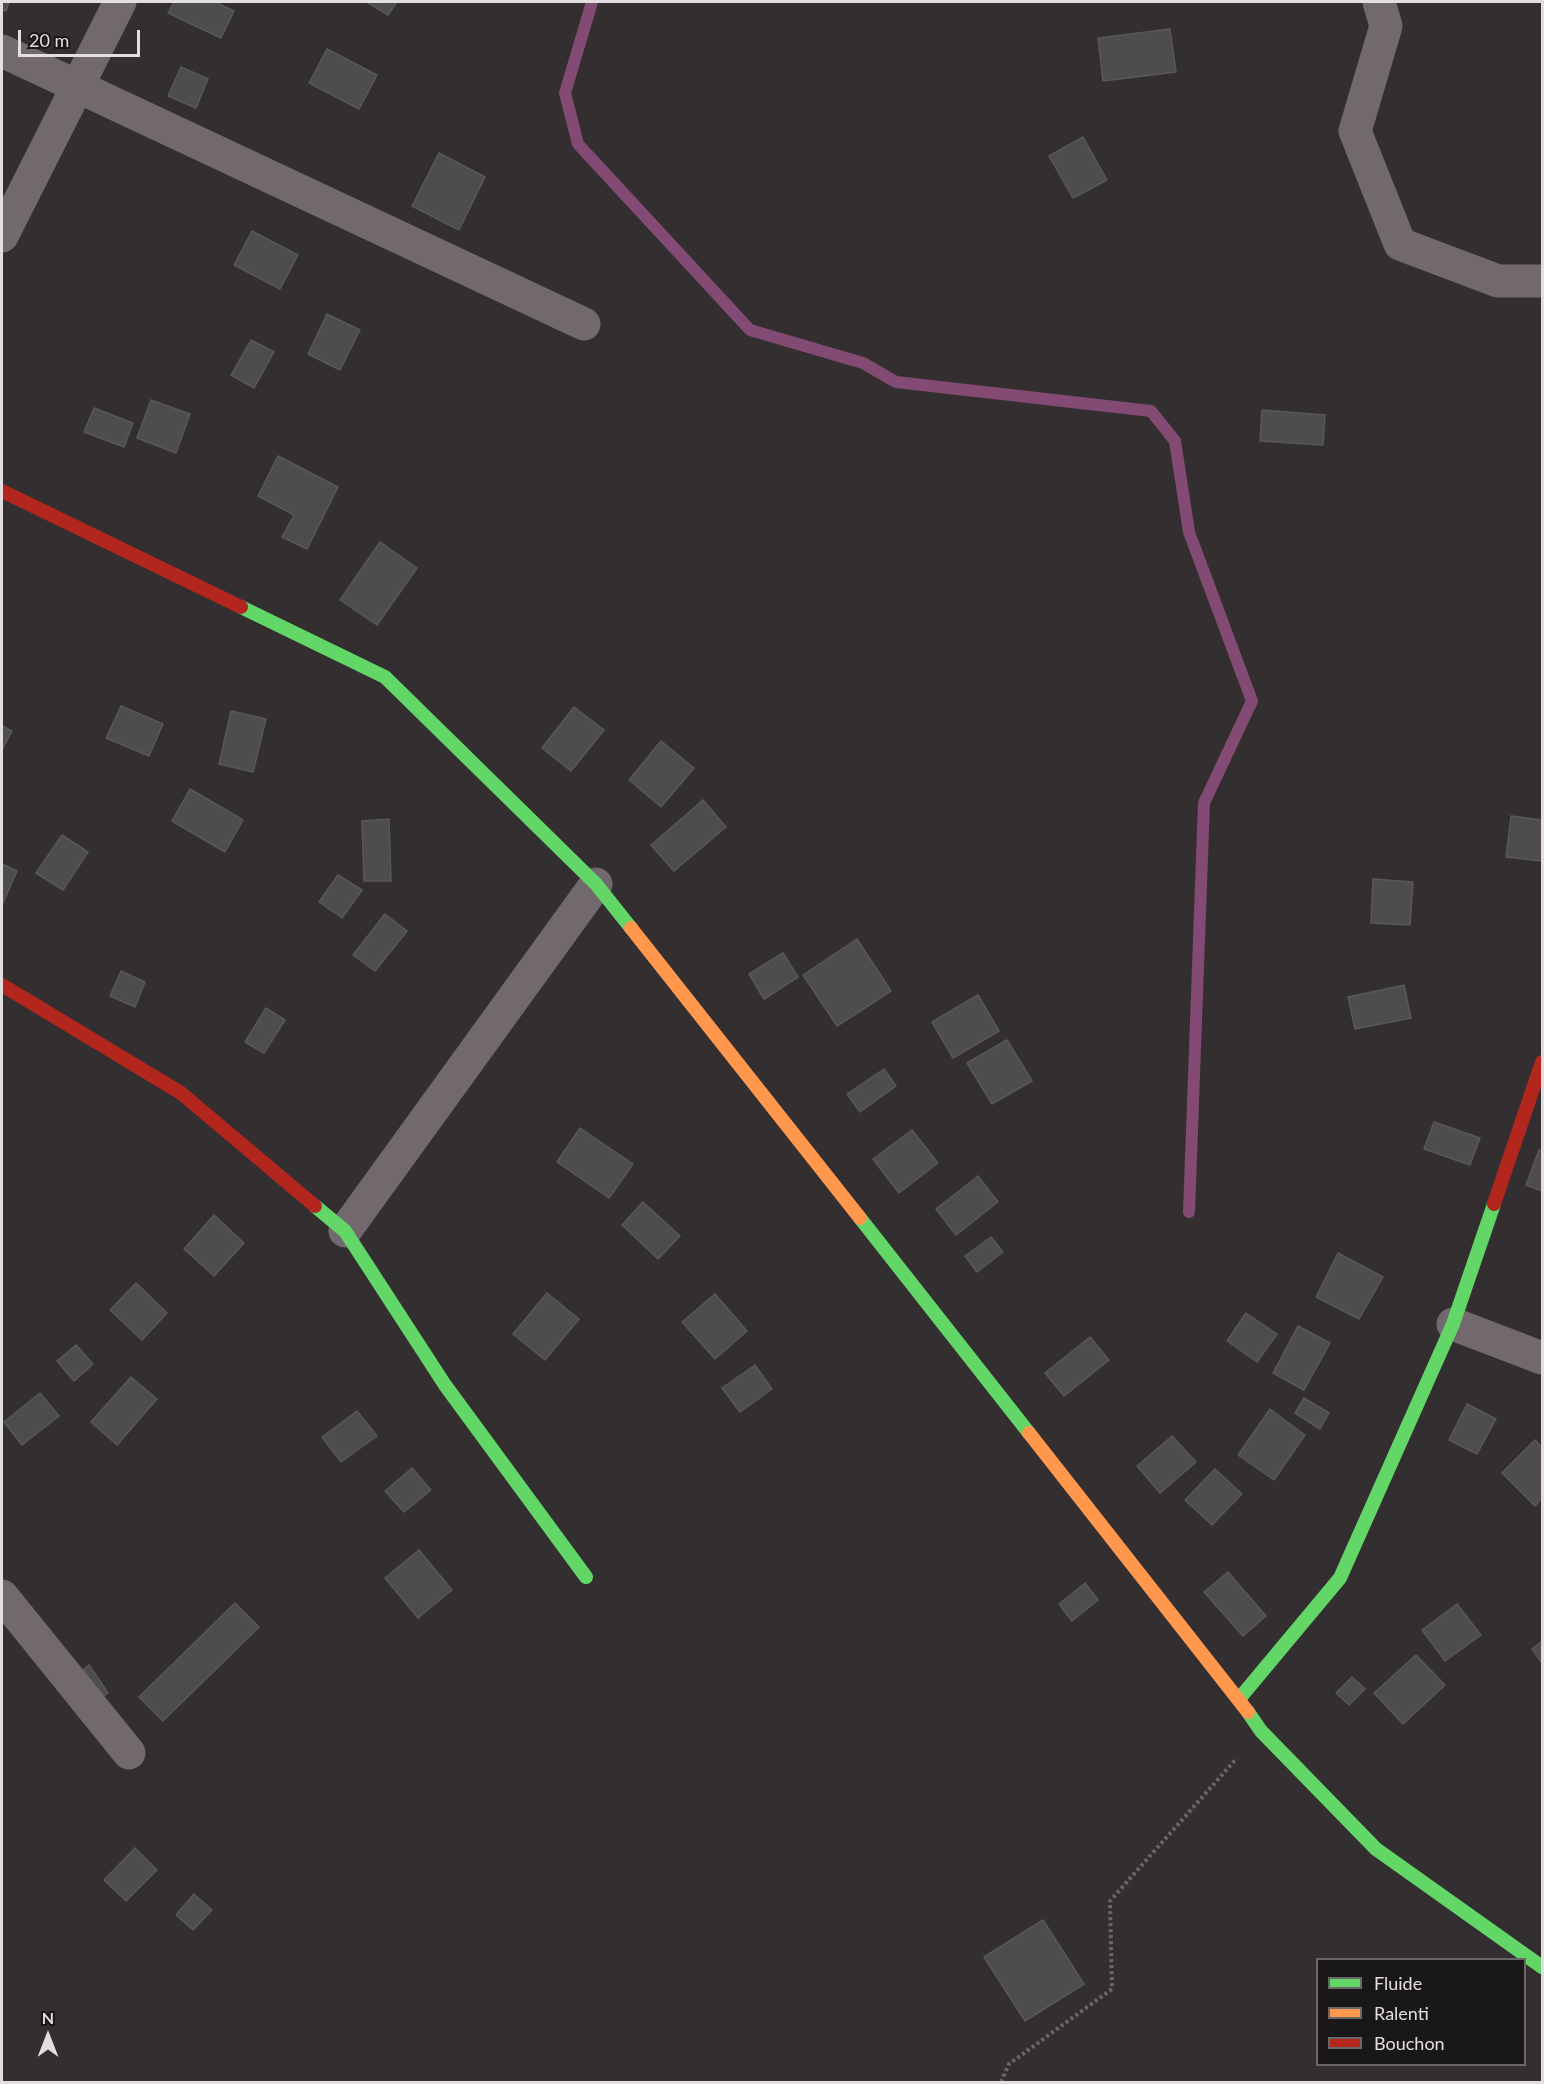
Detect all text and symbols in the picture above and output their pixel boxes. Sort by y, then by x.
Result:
scale bar [21,18,142,56]
text: 20 m [29,29,69,51]
legend [1316,1958,1526,2066]
text: Fluide [1374,1972,1422,1994]
text: Ralenti [1374,2002,1429,2024]
north arrow [18,2006,78,2066]
text: N [42,2008,54,2027]
text: Bouchon [1374,2032,1445,2054]

